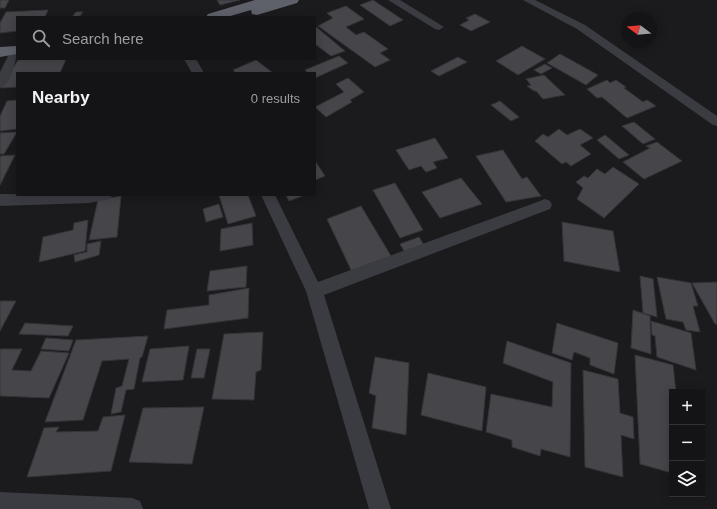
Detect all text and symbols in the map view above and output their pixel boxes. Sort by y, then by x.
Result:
north arrow [621,12,657,48]
search box [16,16,316,60]
icon: search [30,27,52,49]
text: Search here [62,30,144,47]
text: Nearby [32,88,90,107]
text: 0 results [251,91,300,106]
map controls [669,389,705,497]
button: + [669,389,705,425]
button: − [669,425,705,461]
button: layers [669,461,705,497]

